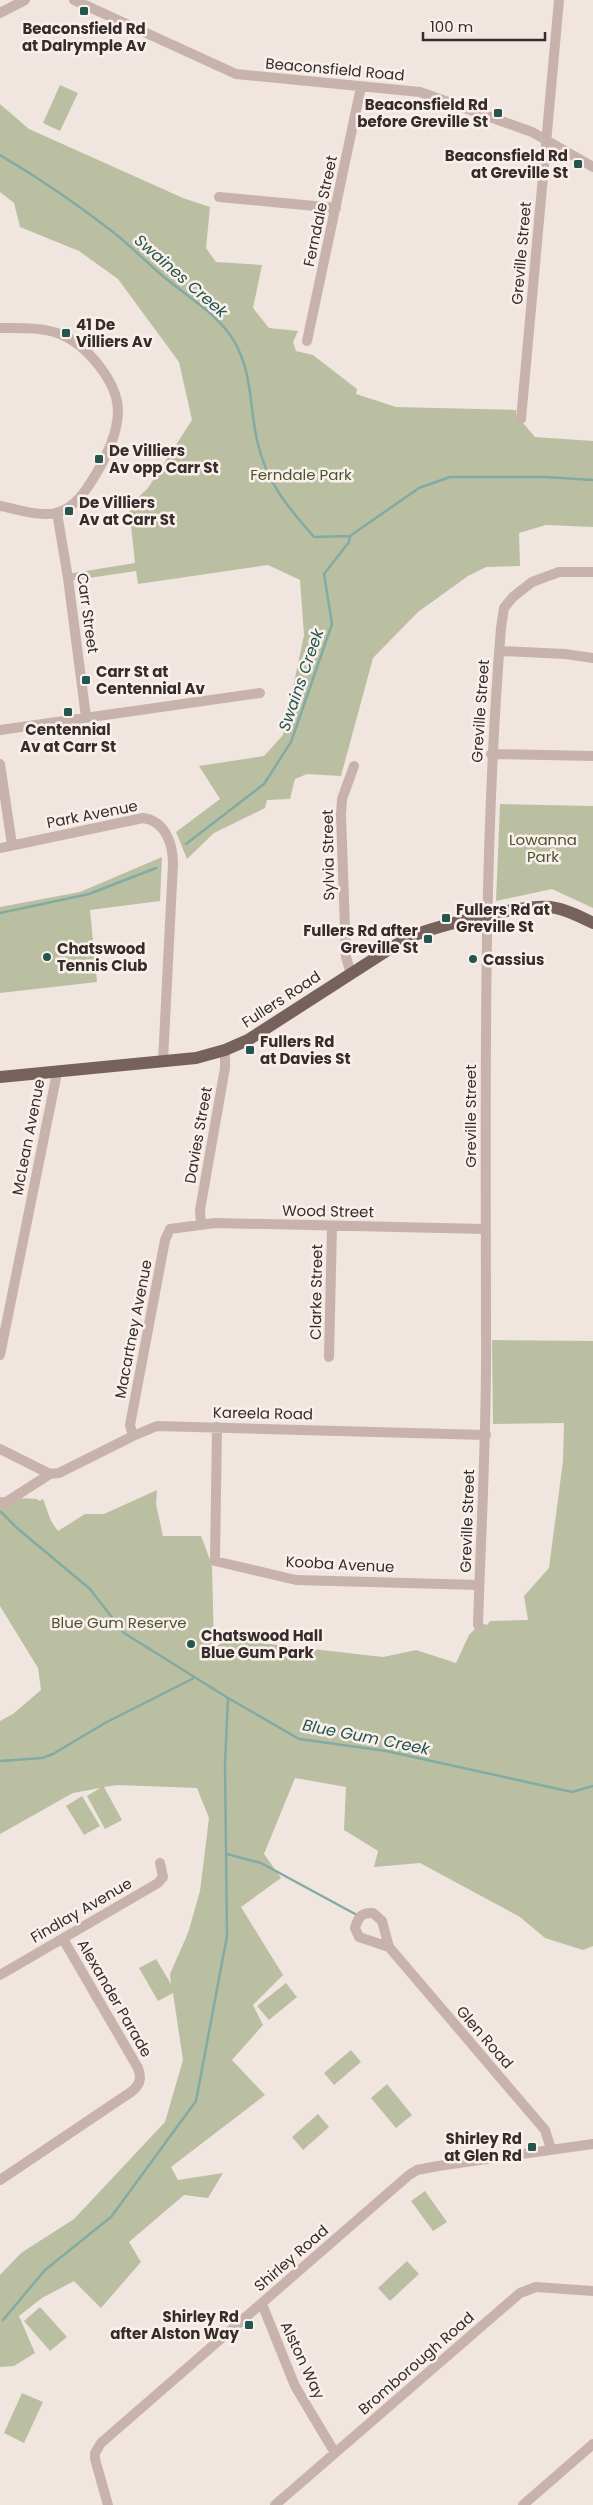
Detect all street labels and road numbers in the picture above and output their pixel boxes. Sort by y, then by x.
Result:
street label: Beaconsfield Road [265,52,405,86]
street label: Ferndale Street [298,153,342,269]
street label: Greville Street [506,201,536,305]
street label: Carr Street [72,572,104,654]
street label: Greville Street [466,659,494,763]
street label: Park Avenue [45,795,139,833]
street label: Sylvia Street [317,809,339,901]
street label: Fullers Road [237,966,325,1032]
street label: Greville Street [460,1064,481,1168]
street label: McLean Avenue [6,1077,50,1197]
street label: Davies Street [179,1085,217,1185]
street label: Wood Street [282,1200,374,1222]
street label: Clarke Street [305,1244,327,1340]
street label: Macartney Avenue [109,1258,157,1400]
street label: Kareela Road [213,1402,313,1424]
street label: Greville Street [455,1469,479,1573]
street label: Kooba Avenue [285,1551,395,1577]
street label: Findlay Avenue [27,1873,135,1947]
street label: Alexander Parade [73,1935,157,2061]
street label: Glen Road [452,2001,518,2073]
street label: Shirley Road [249,2220,333,2296]
street label: Bromborough Road [354,2307,478,2419]
street label: Alston Way [276,2318,330,2403]

